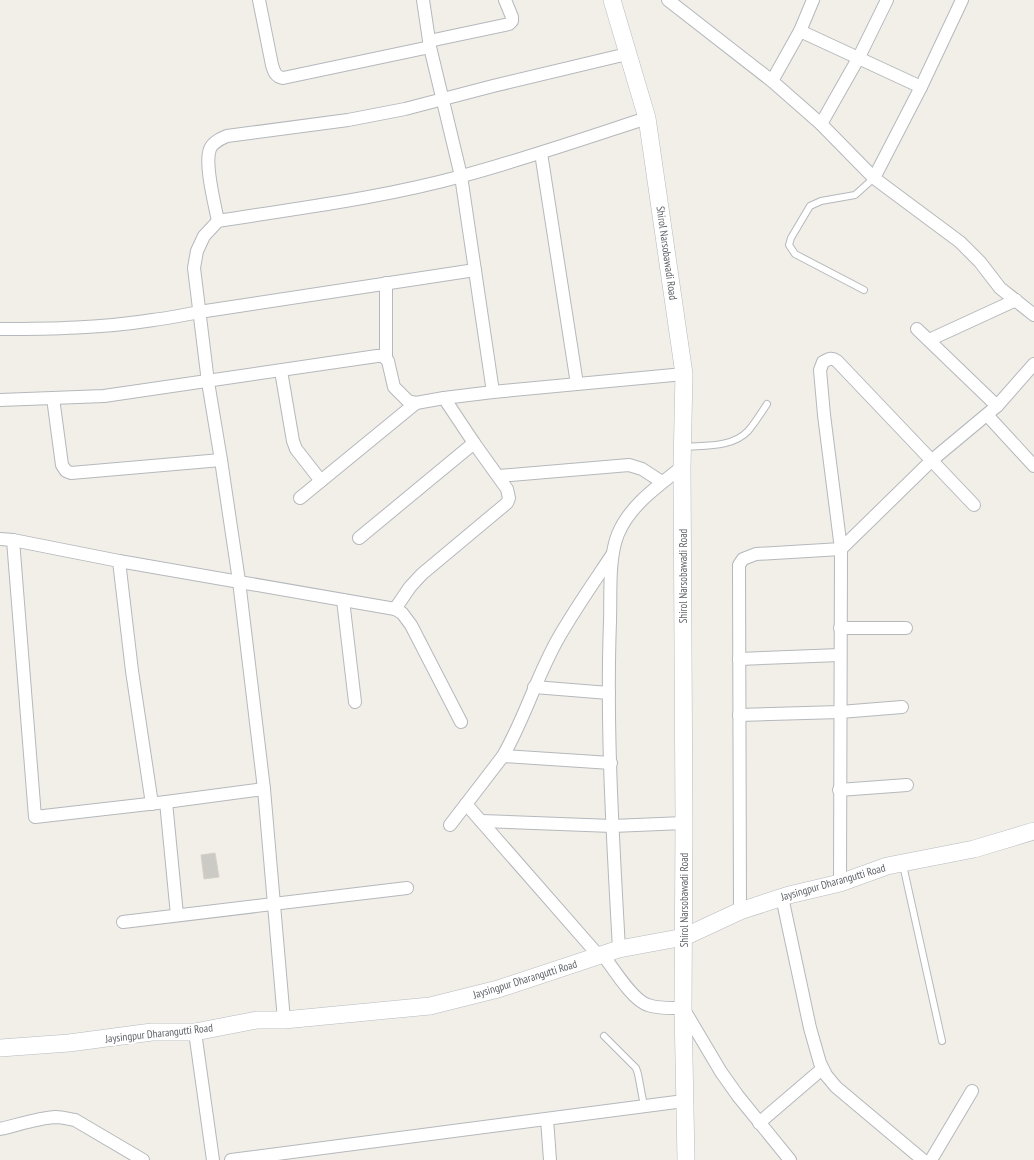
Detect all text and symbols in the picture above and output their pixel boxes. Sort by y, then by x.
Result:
street label: Shirol Narsobawadi Road [653,205,681,301]
street label: Shirol Narsobawadi Road [676,528,690,623]
street label: Shirol Narsobawadi Road [677,852,691,947]
street label: Jaysingpur Dharangutti Road [778,860,887,904]
street label: Jaysingpur Dharangutti Road [470,956,579,1002]
street label: Jaysingpur Dharangutti Road [104,1020,214,1046]

